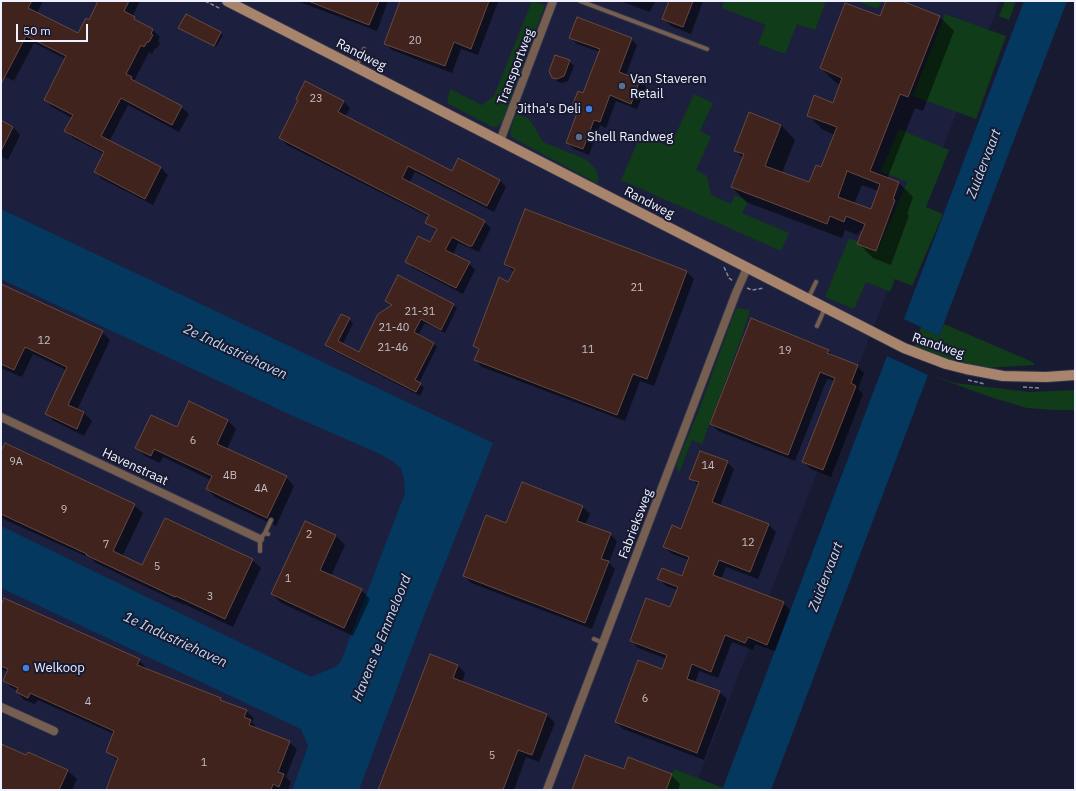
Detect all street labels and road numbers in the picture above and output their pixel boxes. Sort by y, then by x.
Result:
street label: Transportweg [494,27,538,107]
street label: Randweg [333,36,389,74]
street label: Randweg [621,184,677,222]
street label: Randweg [910,330,966,362]
street label: Havenstraat [100,445,170,489]
street label: Fabrieksweg [616,487,656,561]

